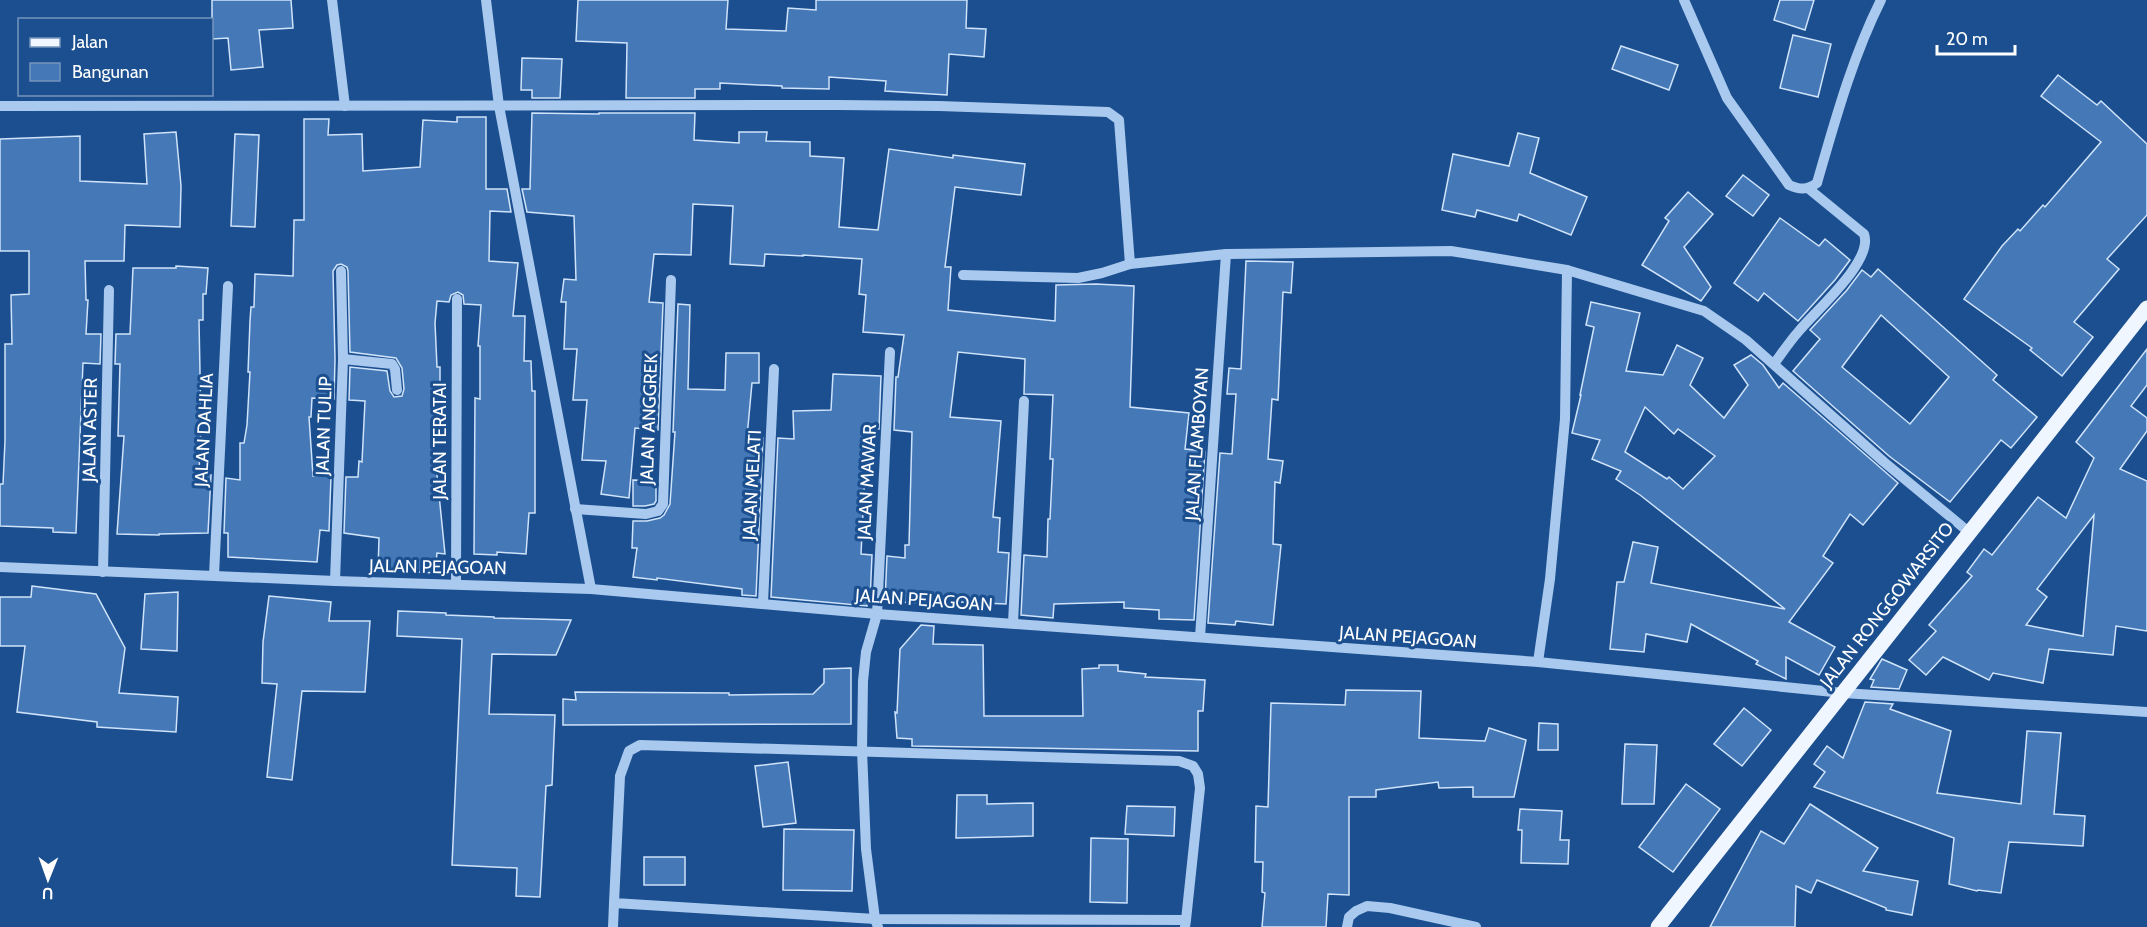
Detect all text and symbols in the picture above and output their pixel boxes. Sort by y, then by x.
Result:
legend [18,18,213,96]
scale bar [1937,18,2015,56]
text: 20 m [1946,28,1988,50]
text: Jalan [71,31,108,53]
text: Bangunan [72,61,149,83]
street label: JALAN ANGGREK [636,352,662,486]
street label: JALAN FLAMBOYAN [1181,367,1213,522]
street label: JALAN DAHLIA [190,373,218,488]
street label: JALAN TULIP [311,376,337,477]
street label: JALAN ASTER [78,377,102,483]
street label: JALAN TERATAI [429,382,451,501]
street label: JALAN MAWAR [853,423,881,541]
street label: JALAN MELATI [738,429,766,542]
street label: JALAN RONGGOWARSITO [1815,518,1959,693]
street label: JALAN PEJAGOAN [368,555,507,579]
street label: JALAN PEJAGOAN [854,584,993,616]
street label: JALAN PEJAGOAN [1338,621,1477,653]
north arrow [18,849,78,909]
text: U [42,884,54,903]

